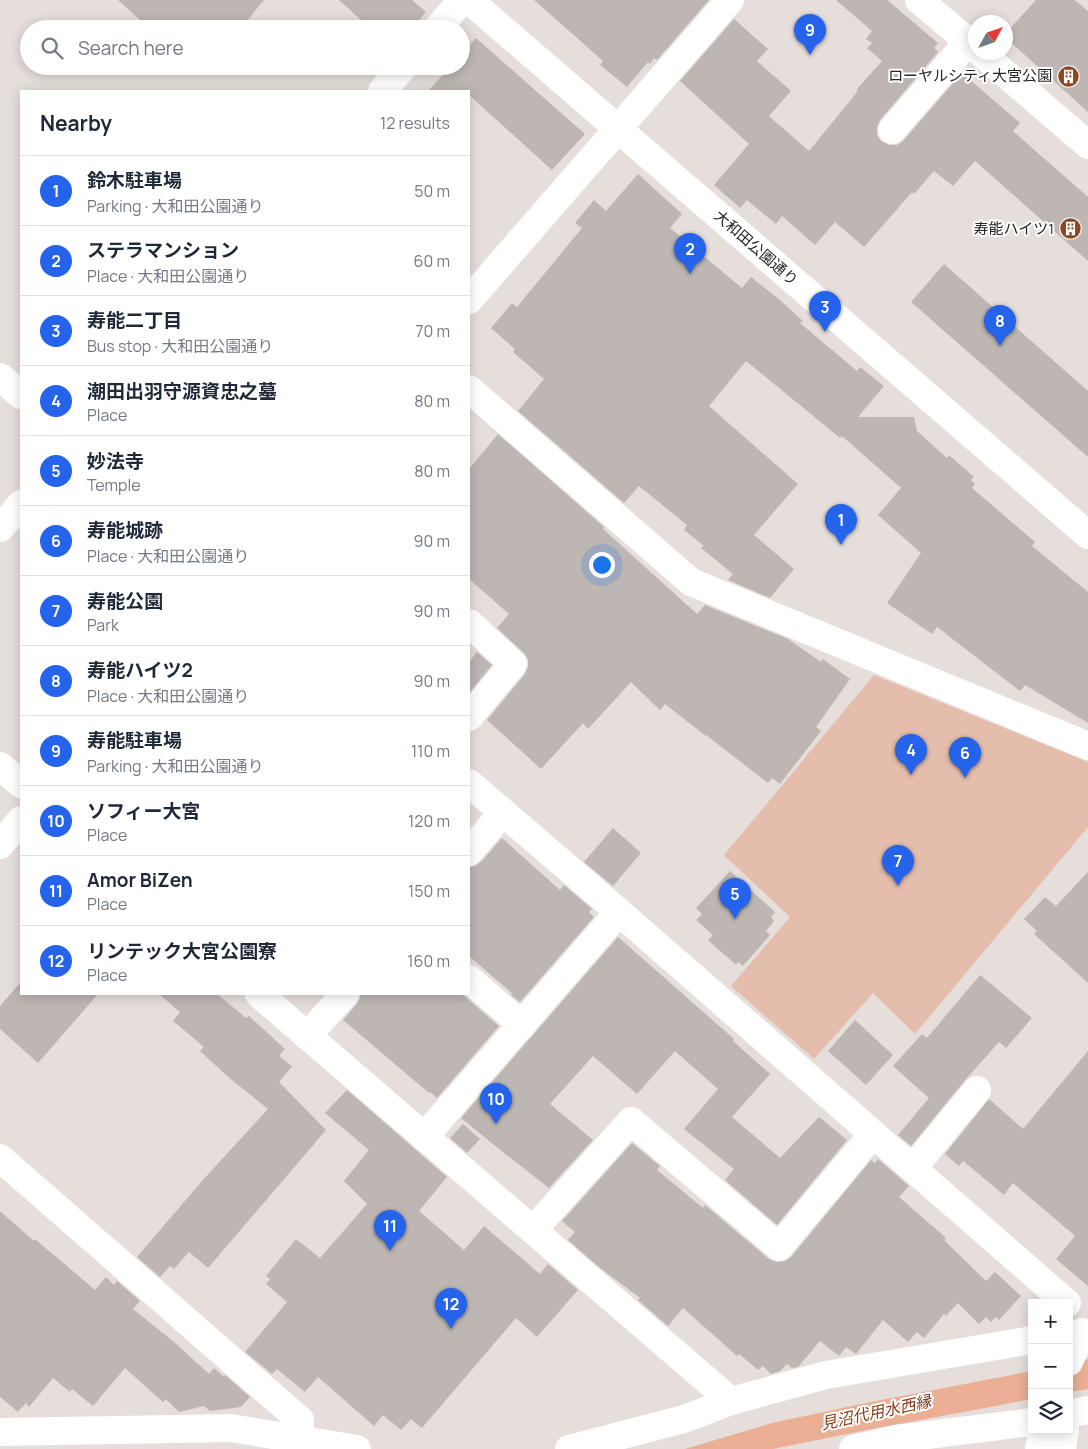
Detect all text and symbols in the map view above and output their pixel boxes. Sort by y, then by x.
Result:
pin: 9 [794,14,826,55]
north arrow [968,15,1013,60]
search box [20,20,470,75]
icon: search [38,34,66,62]
text: Search here [78,35,184,61]
building icon: ローヤルシティ大宮公園 [1056,64,1080,88]
place label: ローヤルシティ大宮公園 [888,65,1052,86]
text: Nearby [40,109,112,137]
text: 12 results [380,112,450,134]
text: 鈴木駐車場 [87,167,182,193]
text: 1 [52,180,60,202]
text: 50 m [414,180,450,202]
text: Parking · 大和田公園通り [87,195,264,217]
street label: 大和田公園通り [710,205,803,290]
building icon: 寿能ハイツ1 [1058,217,1082,241]
place label: 寿能ハイツ1 [973,218,1054,239]
pin: 2 [674,233,706,274]
text: ステラマンション [87,237,239,263]
text: 2 [51,250,61,272]
text: 60 m [414,250,450,272]
text: Place · 大和田公園通り [87,265,249,287]
pin: 3 [809,291,841,332]
pin: 8 [984,305,1016,346]
text: 寿能二丁目 [87,307,182,333]
text: 3 [51,320,61,342]
text: 70 m [415,320,450,342]
text: Bus stop · 大和田公園通り [87,335,273,357]
text: 潮田出羽守源資忠之墓 [87,378,277,404]
text: 4 [51,390,61,412]
text: 80 m [414,390,450,412]
text: Place [87,404,127,426]
text: 妙法寺 [87,448,144,474]
text: 5 [51,460,61,482]
text: 80 m [414,460,450,482]
text: Temple [87,474,141,496]
pin: 1 [825,504,857,545]
text: 寿能城跡 [87,517,163,543]
text: 6 [51,530,61,552]
text: 90 m [414,530,450,552]
text: Place · 大和田公園通り [87,545,249,567]
your location [589,552,615,578]
text: 寿能公園 [87,588,163,614]
text: 7 [52,600,60,622]
text: 90 m [414,600,450,622]
text: Park [87,614,119,636]
text: 寿能ハイツ2 [87,657,193,683]
text: 8 [51,670,61,692]
text: 90 m [414,670,450,692]
text: Place · 大和田公園通り [87,685,249,707]
text: 寿能駐車場 [87,727,182,753]
pin: 4 [895,734,927,775]
pin: 6 [949,737,981,778]
text: 9 [51,740,61,762]
text: 110 m [411,740,450,762]
text: Parking · 大和田公園通り [87,755,264,777]
text: ソフィー大宮 [87,798,201,824]
text: 10 [47,810,65,832]
text: 120 m [408,810,450,832]
text: Place [87,824,127,846]
pin: 7 [882,845,914,886]
text: Amor BiZen [87,867,193,893]
pin: 5 [719,878,751,919]
text: 11 [49,880,63,902]
text: 150 m [408,880,450,902]
text: Place [87,893,127,915]
text: リンテック大宮公園寮 [87,938,277,964]
text: 12 [48,950,64,972]
text: 160 m [407,950,450,972]
text: Place [87,964,127,986]
pin: 10 [480,1083,512,1124]
pin: 11 [374,1210,406,1251]
pin: 12 [435,1288,467,1329]
map controls [1028,1299,1073,1434]
button: + [1028,1299,1073,1344]
button: − [1028,1344,1073,1389]
water label: 見沼代用水西縁 [819,1389,935,1434]
button: layers [1028,1389,1073,1434]

